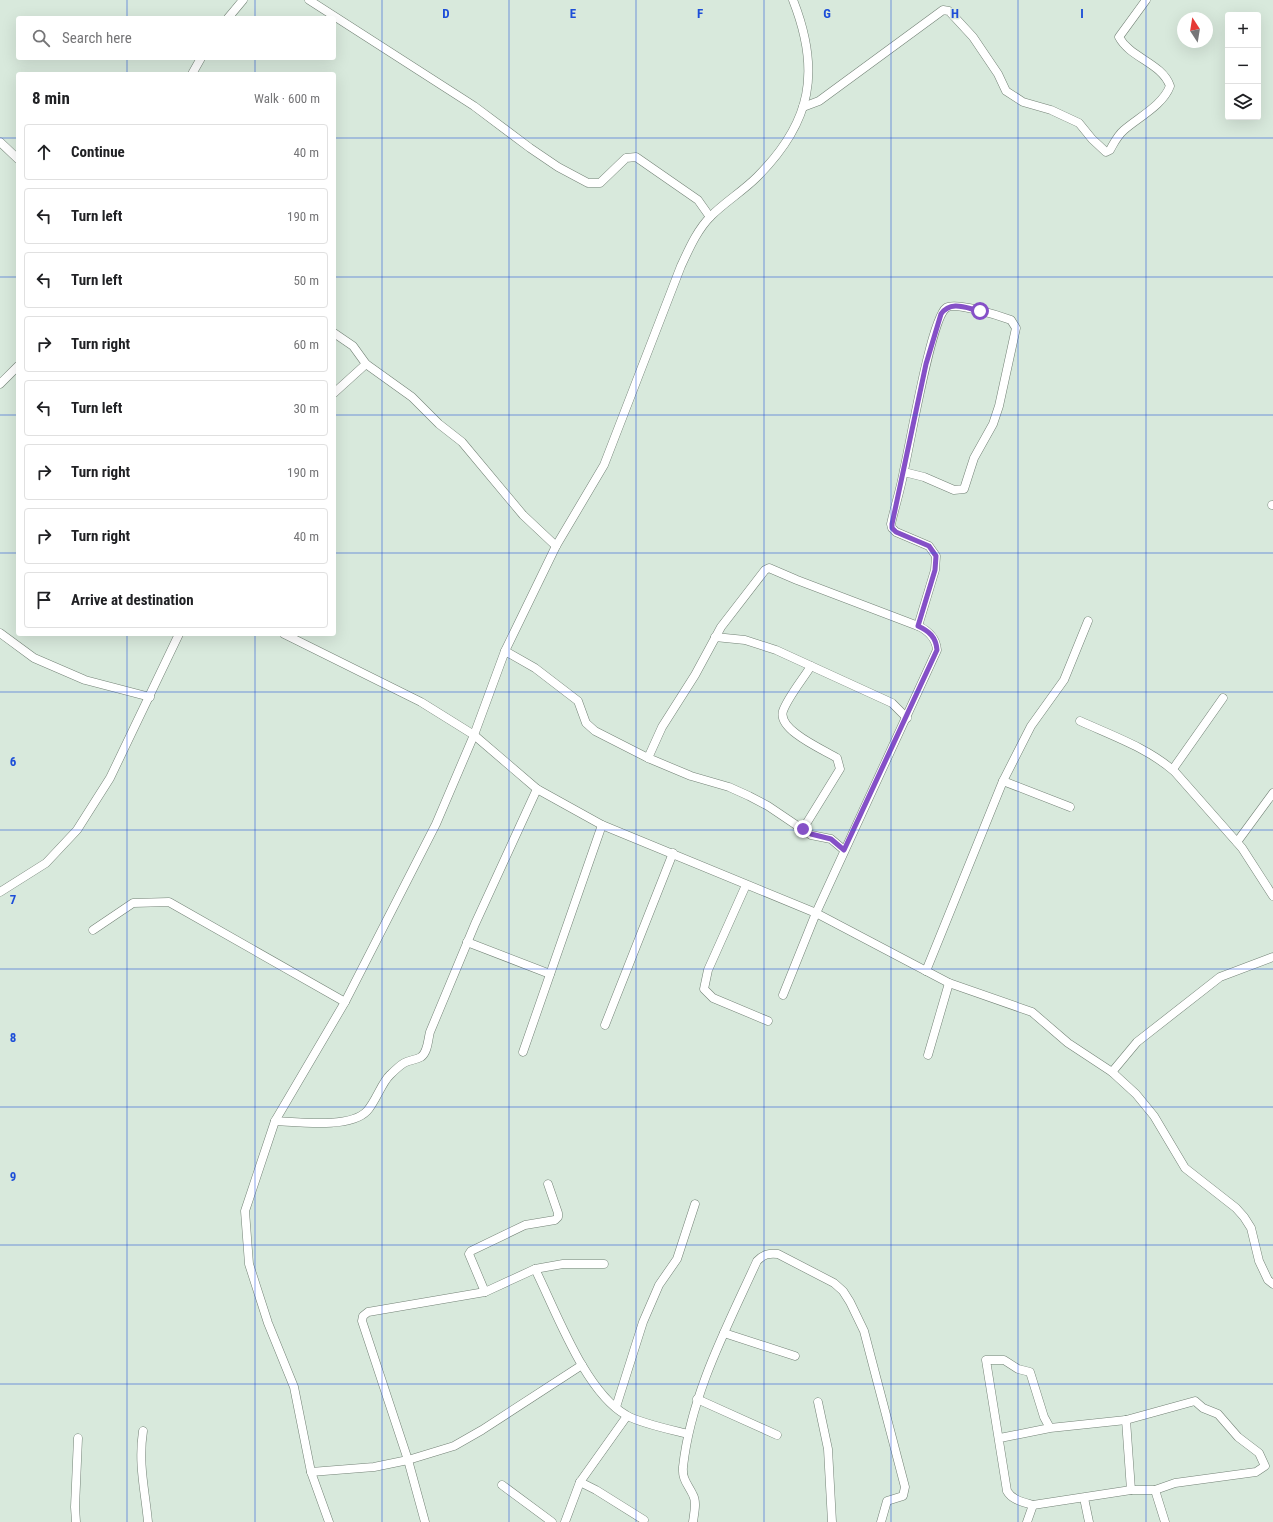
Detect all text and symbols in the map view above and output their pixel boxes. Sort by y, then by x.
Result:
text: D [442,6,450,21]
text: E [570,6,577,21]
text: F [697,6,703,21]
text: G [823,6,831,21]
text: H [951,6,959,21]
text: I [1080,6,1084,21]
north arrow [1177,12,1213,48]
map controls [1225,12,1261,120]
button: + [1225,12,1261,48]
search box [16,16,336,60]
icon: search [30,27,52,49]
text: Search here [62,29,132,47]
button: − [1225,48,1261,84]
button: layers [1225,84,1261,120]
text: 8 min [32,88,70,108]
text: Walk · 600 m [254,91,320,106]
icon: ahead [33,141,55,163]
text: Continue [71,143,125,161]
text: 40 m [293,145,319,160]
icon: left [33,205,55,227]
text: Turn left [71,207,122,225]
text: 190 m [287,209,319,224]
icon: left [33,269,55,291]
text: Turn left [71,271,122,289]
text: 50 m [293,273,319,288]
route start [971,302,989,320]
icon: right [33,333,55,355]
text: Turn right [71,335,130,353]
text: 60 m [293,337,319,352]
icon: left [33,397,55,419]
text: Turn left [71,399,122,417]
text: 30 m [293,401,319,416]
icon: right [33,461,55,483]
text: Turn right [71,463,130,481]
text: 190 m [287,465,319,480]
icon: right [33,525,55,547]
text: Turn right [71,527,130,545]
text: 40 m [293,529,319,544]
icon: arrive [33,589,55,611]
text: Arrive at destination [71,591,194,609]
text: 6 [10,754,17,769]
route end [794,820,812,838]
text: 7 [10,892,17,907]
text: 8 [10,1030,16,1045]
text: 9 [10,1169,16,1184]

